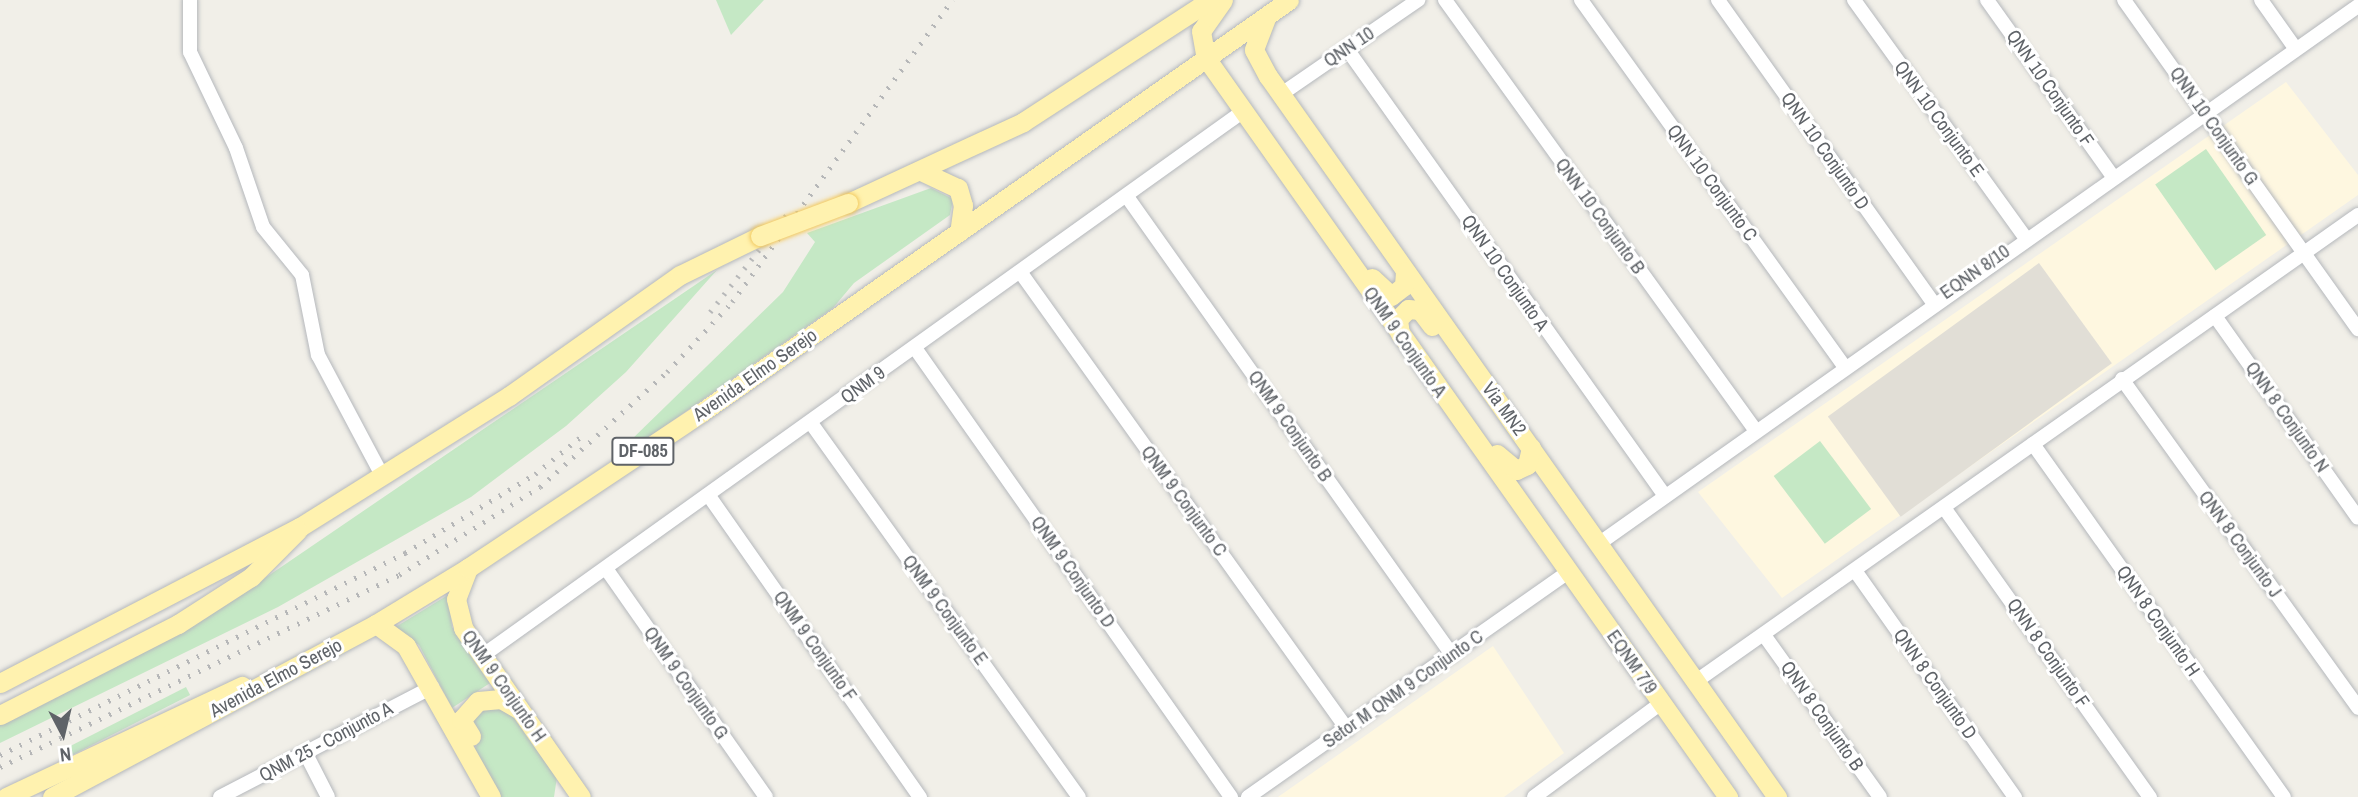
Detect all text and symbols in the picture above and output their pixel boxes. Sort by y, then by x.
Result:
street label: QNN 10 [1319,22,1379,72]
street label: QNN 10 Conjunto F [2001,25,2099,151]
street label: QNN 10 Conjunto E [1889,57,1989,181]
street label: QNN 10 Conjunto G [2165,62,2263,190]
street label: QNN 10 Conjunto D [1776,88,1874,214]
street label: QNN 10 Conjunto C [1662,120,1762,246]
street label: QNN 10 Conjunto B [1550,154,1650,278]
street label: QNN 10 Conjunto A [1456,210,1554,336]
street label: EQNN 8/10 [1936,240,2014,304]
street label: QNM 9 Conjunto A [1358,282,1452,402]
street label: Avenida Elmo Serejo [689,324,821,426]
street label: QNN 8 Conjunto N [2240,357,2334,477]
street label: QNM 9 [836,361,890,409]
street label: QNM 9 Conjunto B [1243,366,1337,486]
street label: Via MN2 [1477,378,1531,440]
road number: DF-085 [610,436,676,466]
street label: QNM 9 Conjunto C [1136,441,1232,561]
street label: QNN 8 Conjunto J [2194,486,2286,602]
street label: QNM 9 Conjunto D [1026,512,1120,632]
street label: QNM 9 Conjunto E [897,550,993,670]
street label: QNN 8 Conjunto H [2111,561,2205,681]
street label: QNM 9 Conjunto F [768,586,862,706]
street label: QNN 8 Conjunto F [2002,594,2094,712]
street label: QNM 9 Conjunto G [639,622,733,744]
street label: QNN 8 Conjunto D [1888,624,1982,744]
street label: Setor M QNM 9 Conjunto C [1318,625,1488,753]
street label: QNM 9 Conjunto H [457,626,551,746]
street label: EQNM 7/9 [1602,626,1662,698]
street label: Avenida Elmo Serejo [206,634,346,722]
street label: QNN 8 Conjunto B [1776,657,1868,775]
street label: QNM 25 - Conjunto A [255,697,397,787]
north arrow [28,699,98,769]
text: N [58,741,73,768]

